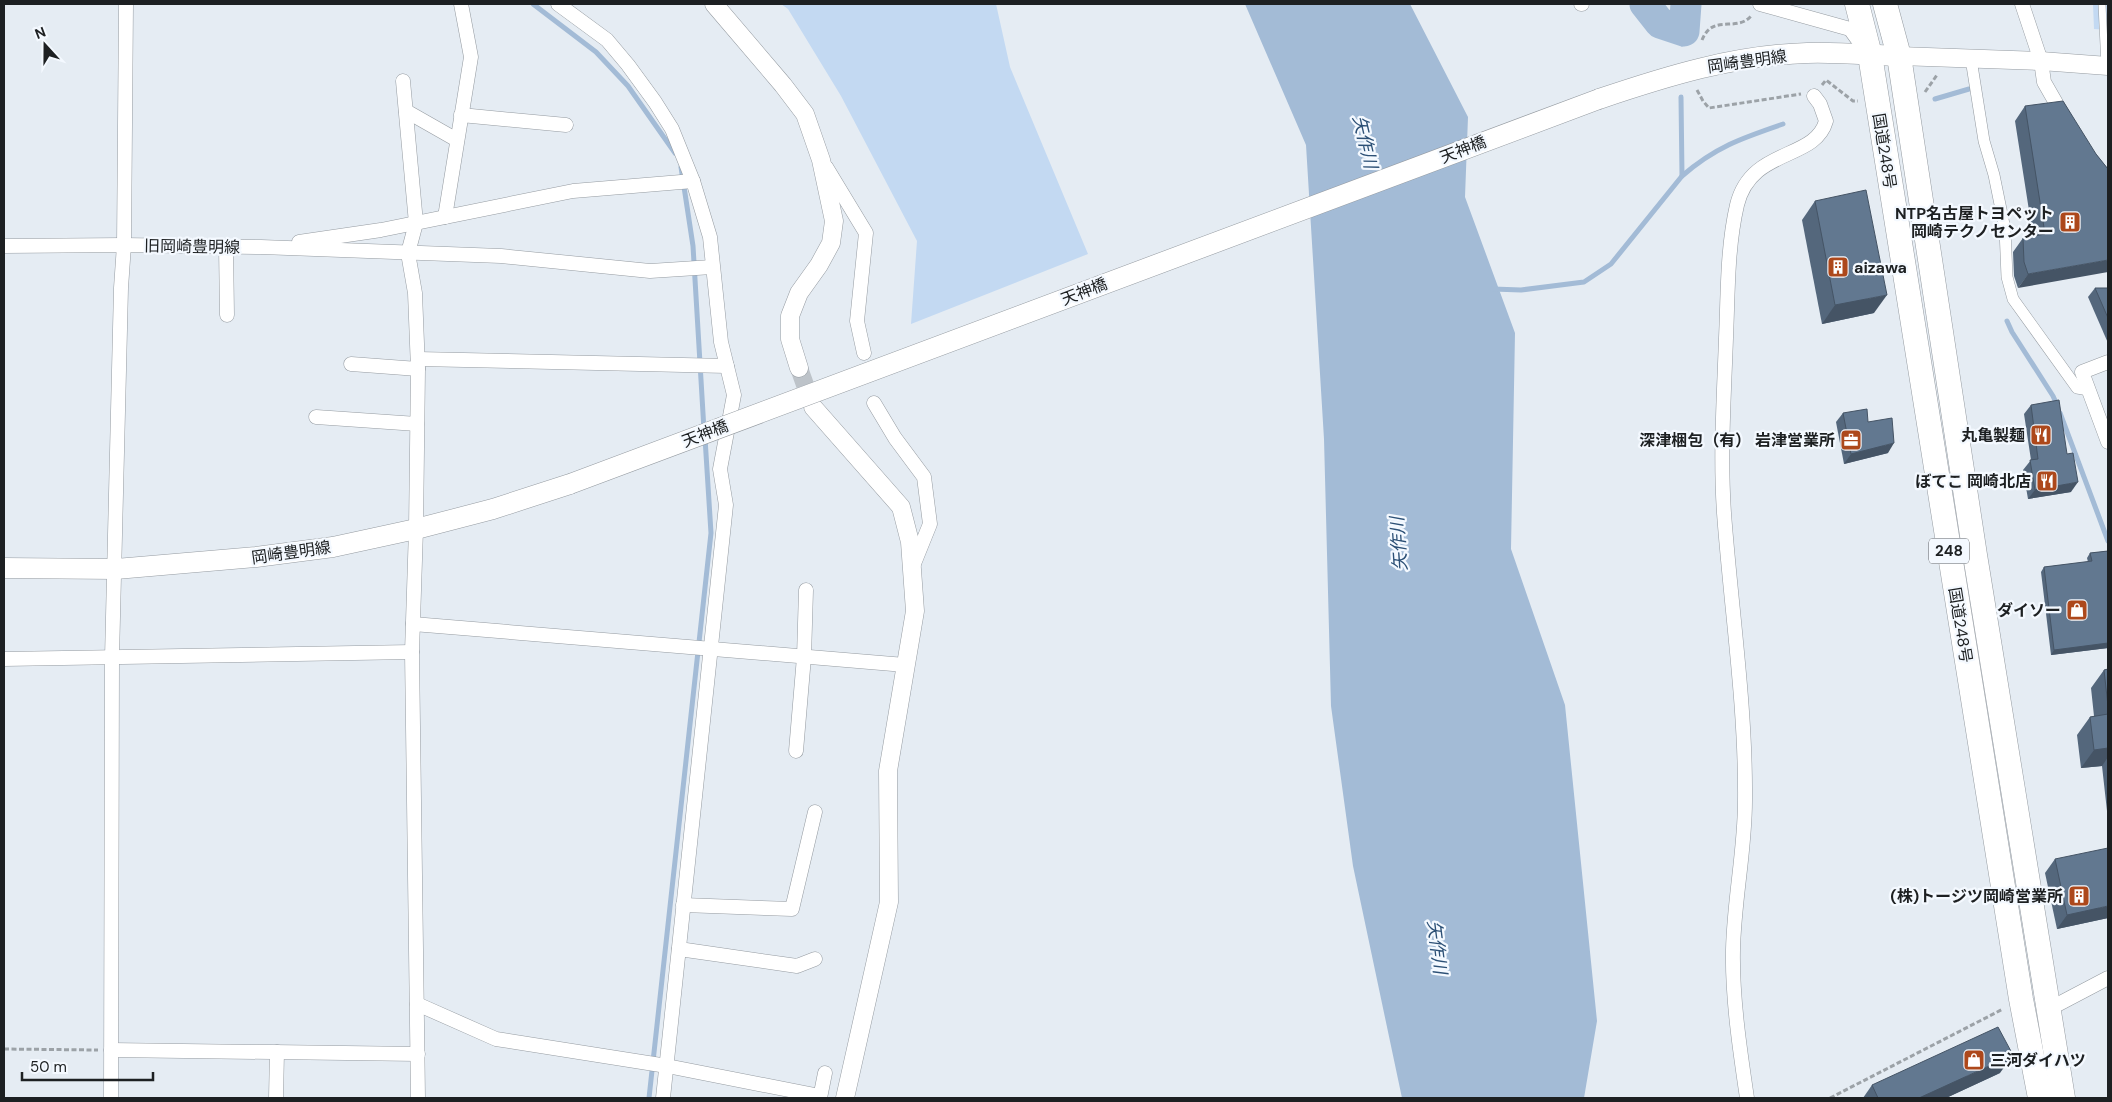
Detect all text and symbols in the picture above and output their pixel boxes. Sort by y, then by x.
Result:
north arrow [20,20,70,70]
text: N [32,23,48,43]
street label: 岡崎豊明線 [1706,46,1788,77]
street label: 国道248号 [1868,112,1901,190]
water label: 矢作川 [1347,113,1383,173]
street label: 天神橋 [1437,131,1489,168]
place label: NTP名古屋トヨペット 岡崎テクノセンター [1895,203,2054,242]
building icon: NTP名古屋トヨペット 岡崎テクノセンター [2058,210,2082,234]
street label: 旧岡崎豊明線 [144,235,240,258]
building icon: aizawa [1826,255,1850,279]
place label: aizawa [1854,257,1907,278]
street label: 天神橋 [1058,273,1110,310]
street label: 天神橋 [679,415,731,452]
restaurant icon: 丸亀製麺 [2029,423,2053,447]
place label: 丸亀製麺 [1961,425,2025,446]
office icon: 深津梱包（有） 岩津営業所 [1839,428,1863,452]
place label: 深津梱包（有） 岩津営業所 [1639,430,1835,451]
restaurant icon: ぼてこ 岡崎北店 [2035,469,2059,493]
place label: ぼてこ 岡崎北店 [1915,471,2031,492]
water label: 矢作川 [1385,514,1413,572]
street label: 岡崎豊明線 [250,537,332,568]
road number: 248 [1929,538,1969,564]
street label: 国道248号 [1944,586,1977,664]
shop icon: ダイソー [2065,598,2089,622]
place label: ダイソー [1997,600,2061,621]
building icon: (株)トージツ岡崎営業所 [2067,884,2091,908]
place label: (株)トージツ岡崎営業所 [1890,886,2063,907]
water label: 矢作川 [1422,919,1452,977]
shop icon: 三河ダイハツ [1962,1048,1986,1072]
scale bar [22,1050,154,1082]
place label: 三河ダイハツ [1990,1050,2086,1071]
text: 50 m [30,1057,67,1077]

